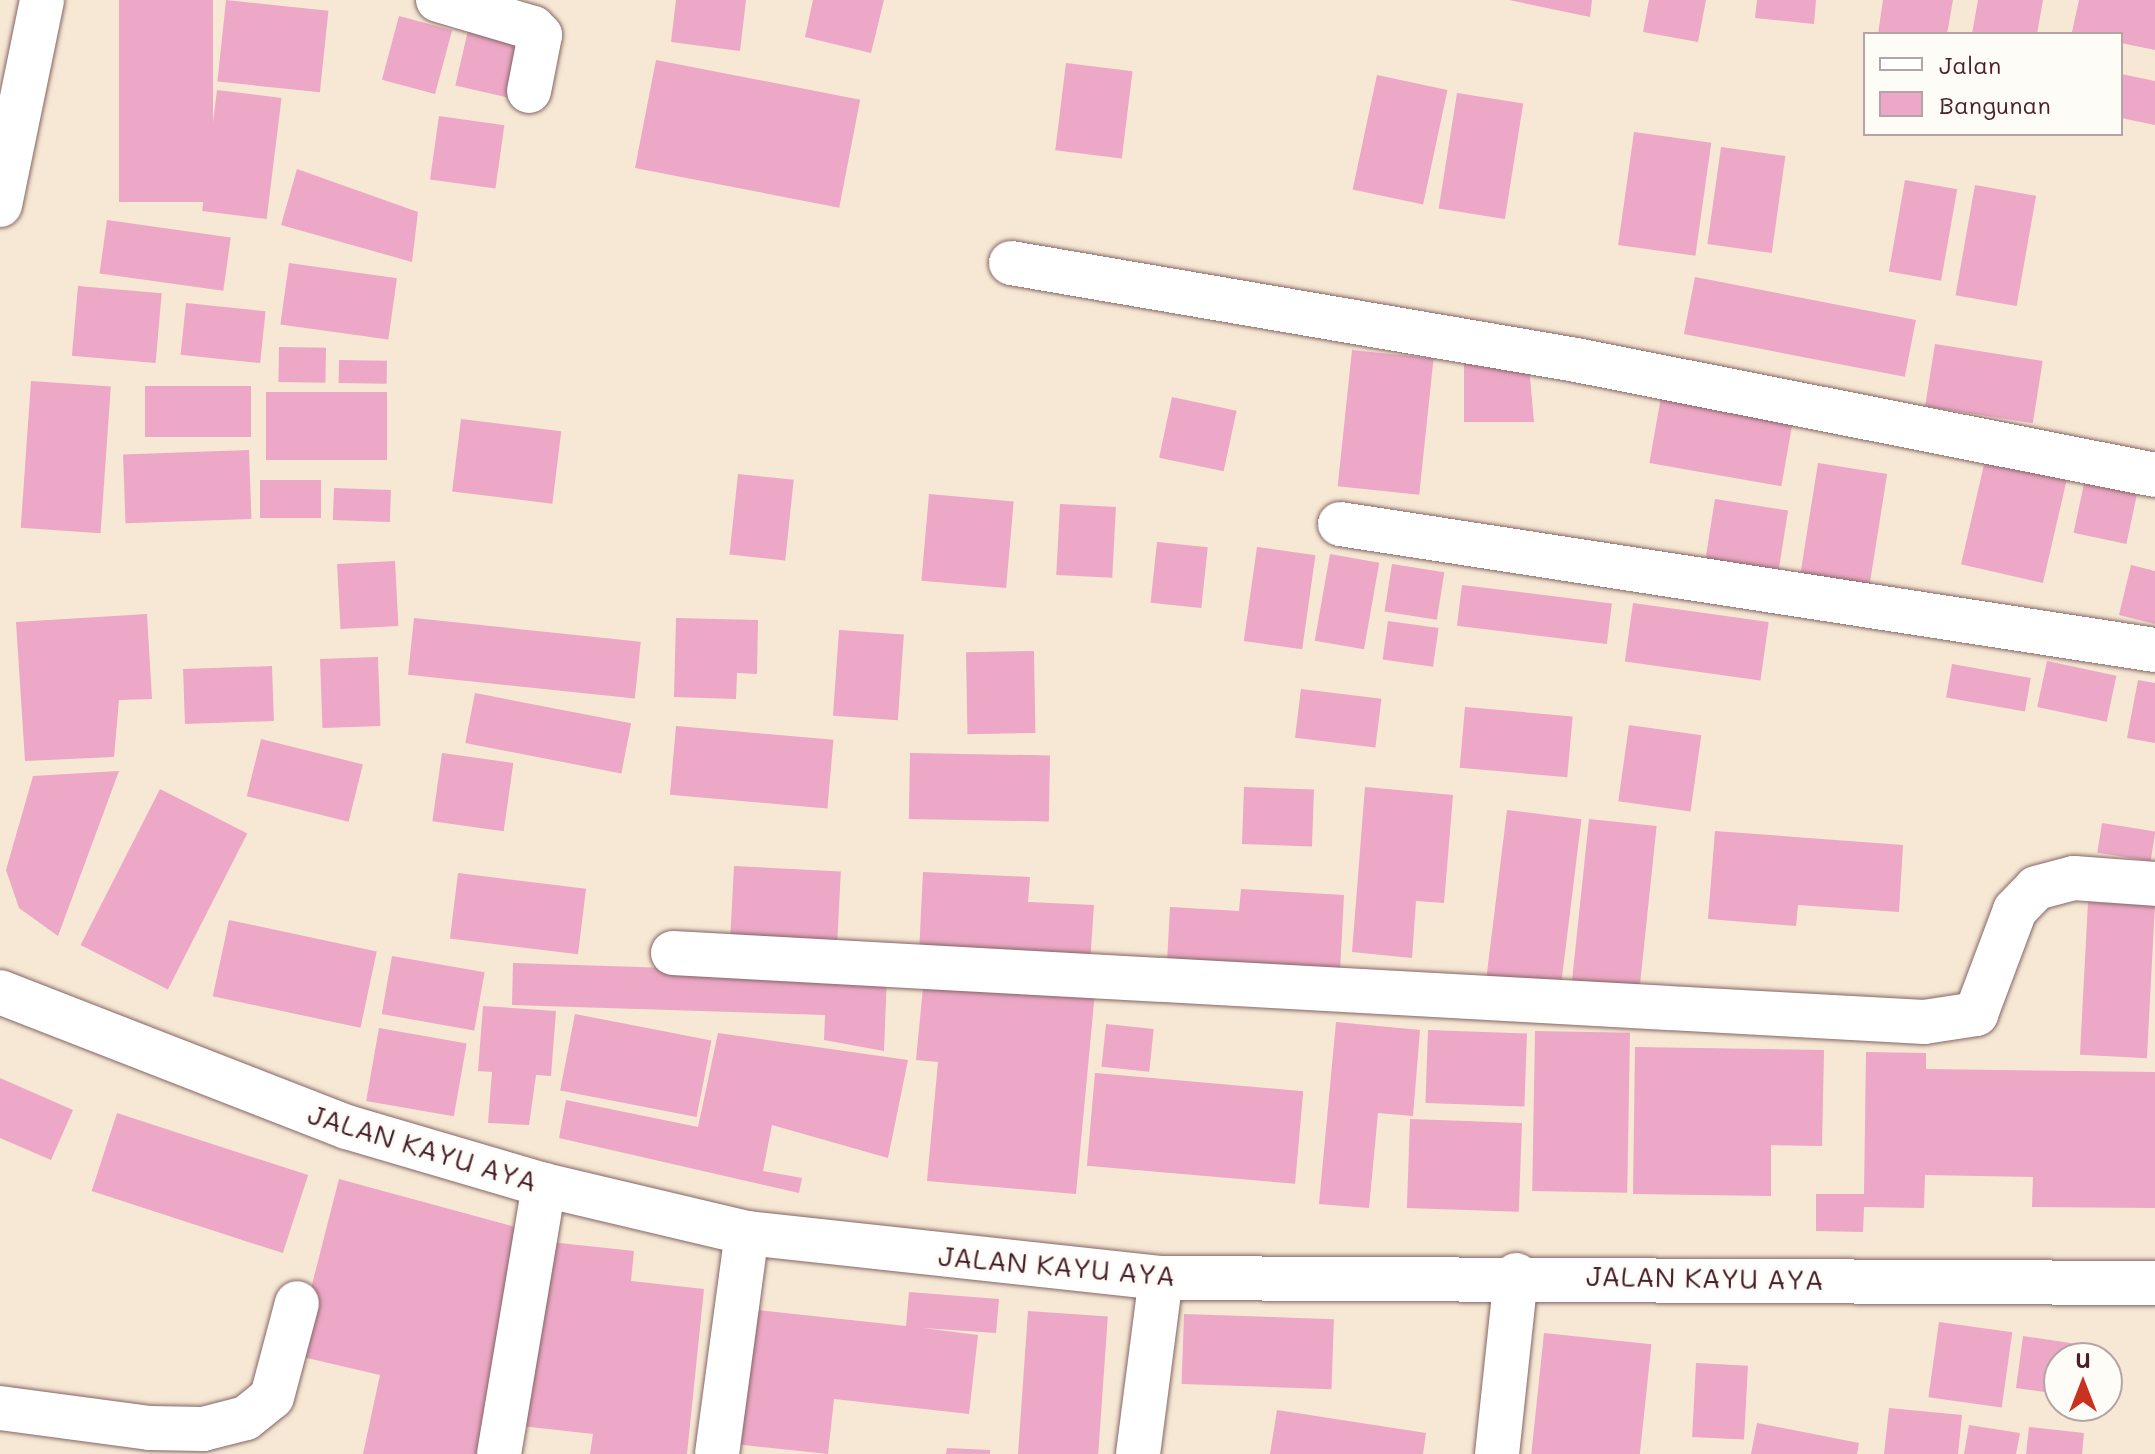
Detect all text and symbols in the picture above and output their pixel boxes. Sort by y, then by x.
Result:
legend [1863,32,2123,136]
text: Jalan [1939,49,2001,80]
text: Bangunan [1939,89,2051,120]
street label: JALAN KAYU AYA [304,1096,542,1198]
street label: JALAN KAYU AYA [937,1238,1177,1292]
street label: JALAN KAYU AYA [1586,1258,1824,1296]
north arrow [2043,1342,2123,1422]
text: U [2075,1345,2091,1374]

